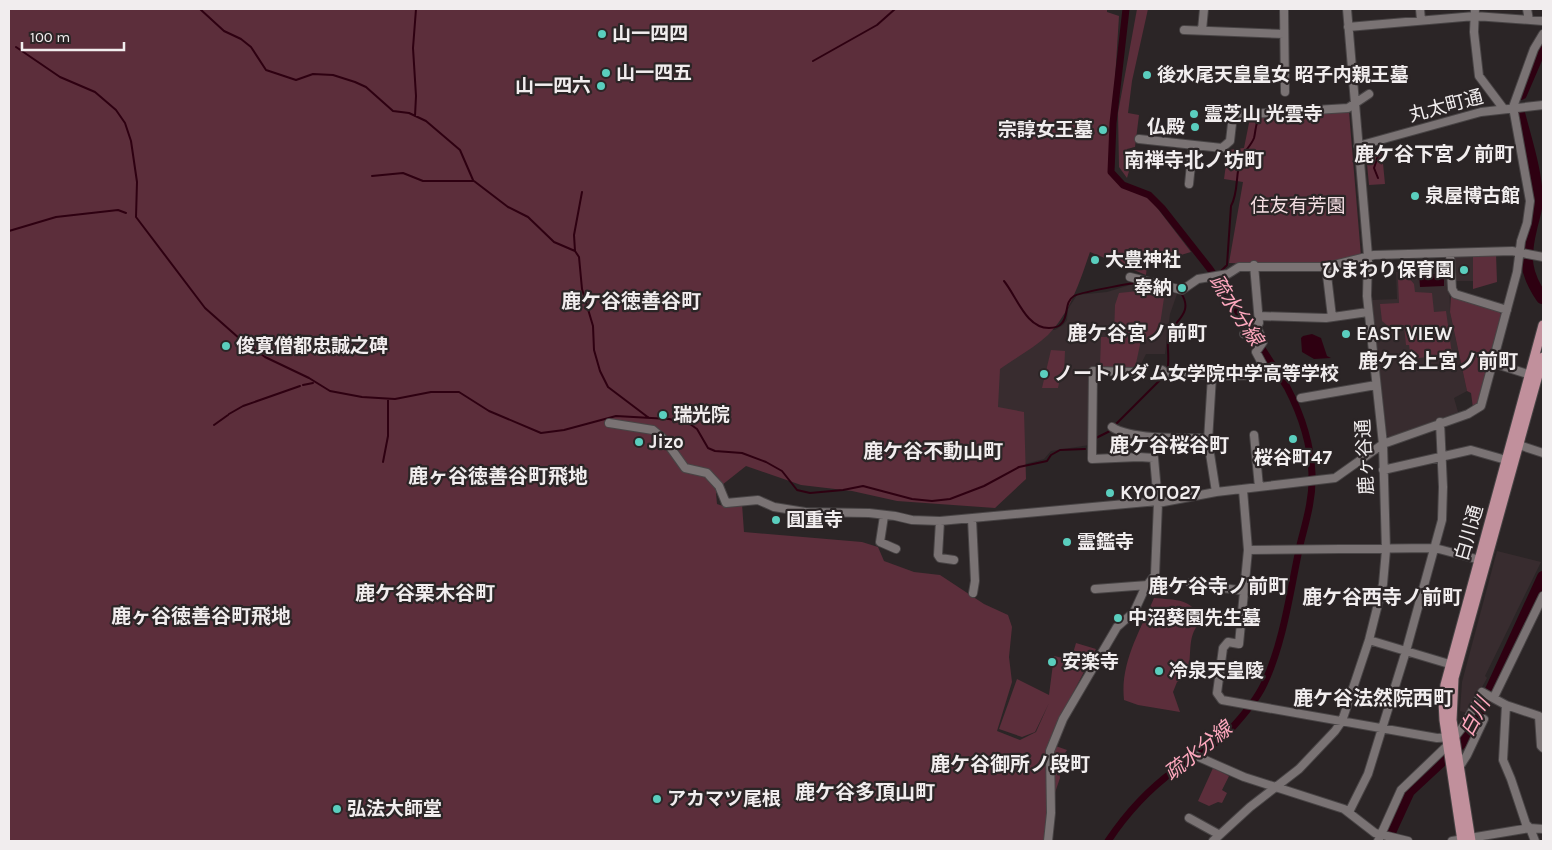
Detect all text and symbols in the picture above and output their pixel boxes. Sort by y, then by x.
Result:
scale bar [22,20,125,52]
place label: 山一四四 [612,23,688,45]
text: 100 m [30,28,70,46]
marker: 山一四四 [596,28,608,40]
place label: 山一四五 [616,62,692,84]
place label: 後水尾天皇皇女 昭子内親王墓 [1157,64,1409,86]
marker: 山一四五 [600,67,612,79]
marker: 後水尾天皇皇女 昭子内親王墓 [1141,69,1153,81]
place label: 山一四六 [515,75,591,97]
marker: 山一四六 [595,80,607,92]
street label: 丸太町通 [1406,86,1486,126]
place label: 霊芝山 光雲寺 [1204,103,1323,125]
marker: 霊芝山 光雲寺 [1188,108,1200,120]
place label: 仏殿 [1147,116,1185,138]
place label: 宗諄女王墓 [998,119,1093,141]
marker: 仏殿 [1189,121,1201,133]
marker: 宗諄女王墓 [1097,124,1109,136]
district label: 鹿ケ谷下宮ノ前町 [1354,143,1514,166]
district label: 南禅寺北ノ坊町 [1124,149,1264,172]
place label: 泉屋博古館 [1425,185,1520,207]
marker: 泉屋博古館 [1409,190,1421,202]
park label: 住友有芳園 [1250,195,1346,217]
place label: 大豊神社 [1105,249,1181,271]
marker: 大豊神社 [1089,254,1101,266]
place label: ひまわり保育園 [1321,259,1454,281]
marker: ひまわり保育園 [1458,264,1470,276]
water label: 疏水分線 [1205,270,1269,352]
place label: 奉納 [1134,277,1172,299]
marker: 奉納 [1176,282,1188,294]
district label: 鹿ケ谷徳善谷町 [561,290,701,313]
district label: 鹿ケ谷宮ノ前町 [1067,322,1207,345]
place label: EAST VIEW [1356,323,1452,345]
marker: EAST VIEW [1340,328,1352,340]
place label: 俊寛僧都忠誠之碑 [236,335,388,357]
marker: 俊寛僧都忠誠之碑 [220,340,232,352]
district label: 鹿ケ谷上宮ノ前町 [1358,350,1518,373]
place label: ノートルダム女学院中学高等学校 [1054,363,1339,385]
marker: ノートルダム女学院中学高等学校 [1038,368,1050,380]
place label: 瑞光院 [673,404,730,426]
marker: 瑞光院 [657,409,669,421]
street label: 鹿ヶ谷通 [1352,418,1378,496]
place label: Jizo [649,431,684,453]
marker: 桜谷町47 [1287,433,1299,445]
district label: 鹿ケ谷桜谷町 [1109,434,1229,457]
marker: Jizo [633,436,645,448]
district label: 鹿ケ谷不動山町 [863,440,1003,463]
place label: 桜谷町47 [1254,447,1332,469]
district label: 鹿ヶ谷徳善谷町飛地 [408,465,588,488]
place label: KYOTO27 [1120,482,1201,504]
marker: KYOTO27 [1104,487,1116,499]
street label: 白川通 [1451,503,1487,563]
place label: 圓重寺 [786,509,843,531]
marker: 圓重寺 [770,514,782,526]
place label: 霊鑑寺 [1077,531,1134,553]
marker: 霊鑑寺 [1061,536,1073,548]
district label: 鹿ケ谷寺ノ前町 [1148,575,1288,598]
district label: 鹿ケ谷栗木谷町 [355,582,495,605]
district label: 鹿ケ谷西寺ノ前町 [1302,586,1462,609]
district label: 鹿ヶ谷徳善谷町飛地 [111,605,291,628]
place label: 中沼葵園先生墓 [1128,607,1261,629]
marker: 中沼葵園先生墓 [1112,612,1124,624]
place label: 安楽寺 [1062,651,1119,673]
marker: 安楽寺 [1046,656,1058,668]
place label: 冷泉天皇陵 [1169,660,1264,682]
marker: 冷泉天皇陵 [1153,665,1165,677]
district label: 鹿ケ谷法然院西町 [1293,687,1453,710]
water label: 白川 [1455,692,1495,740]
water label: 疏水分線 [1160,715,1239,785]
district label: 鹿ケ谷御所ノ段町 [930,753,1090,776]
district label: 鹿ケ谷多頂山町 [795,781,935,804]
place label: アカマツ尾根 [667,788,781,810]
marker: アカマツ尾根 [651,793,663,805]
place label: 弘法大師堂 [347,798,442,820]
marker: 弘法大師堂 [331,803,343,815]

